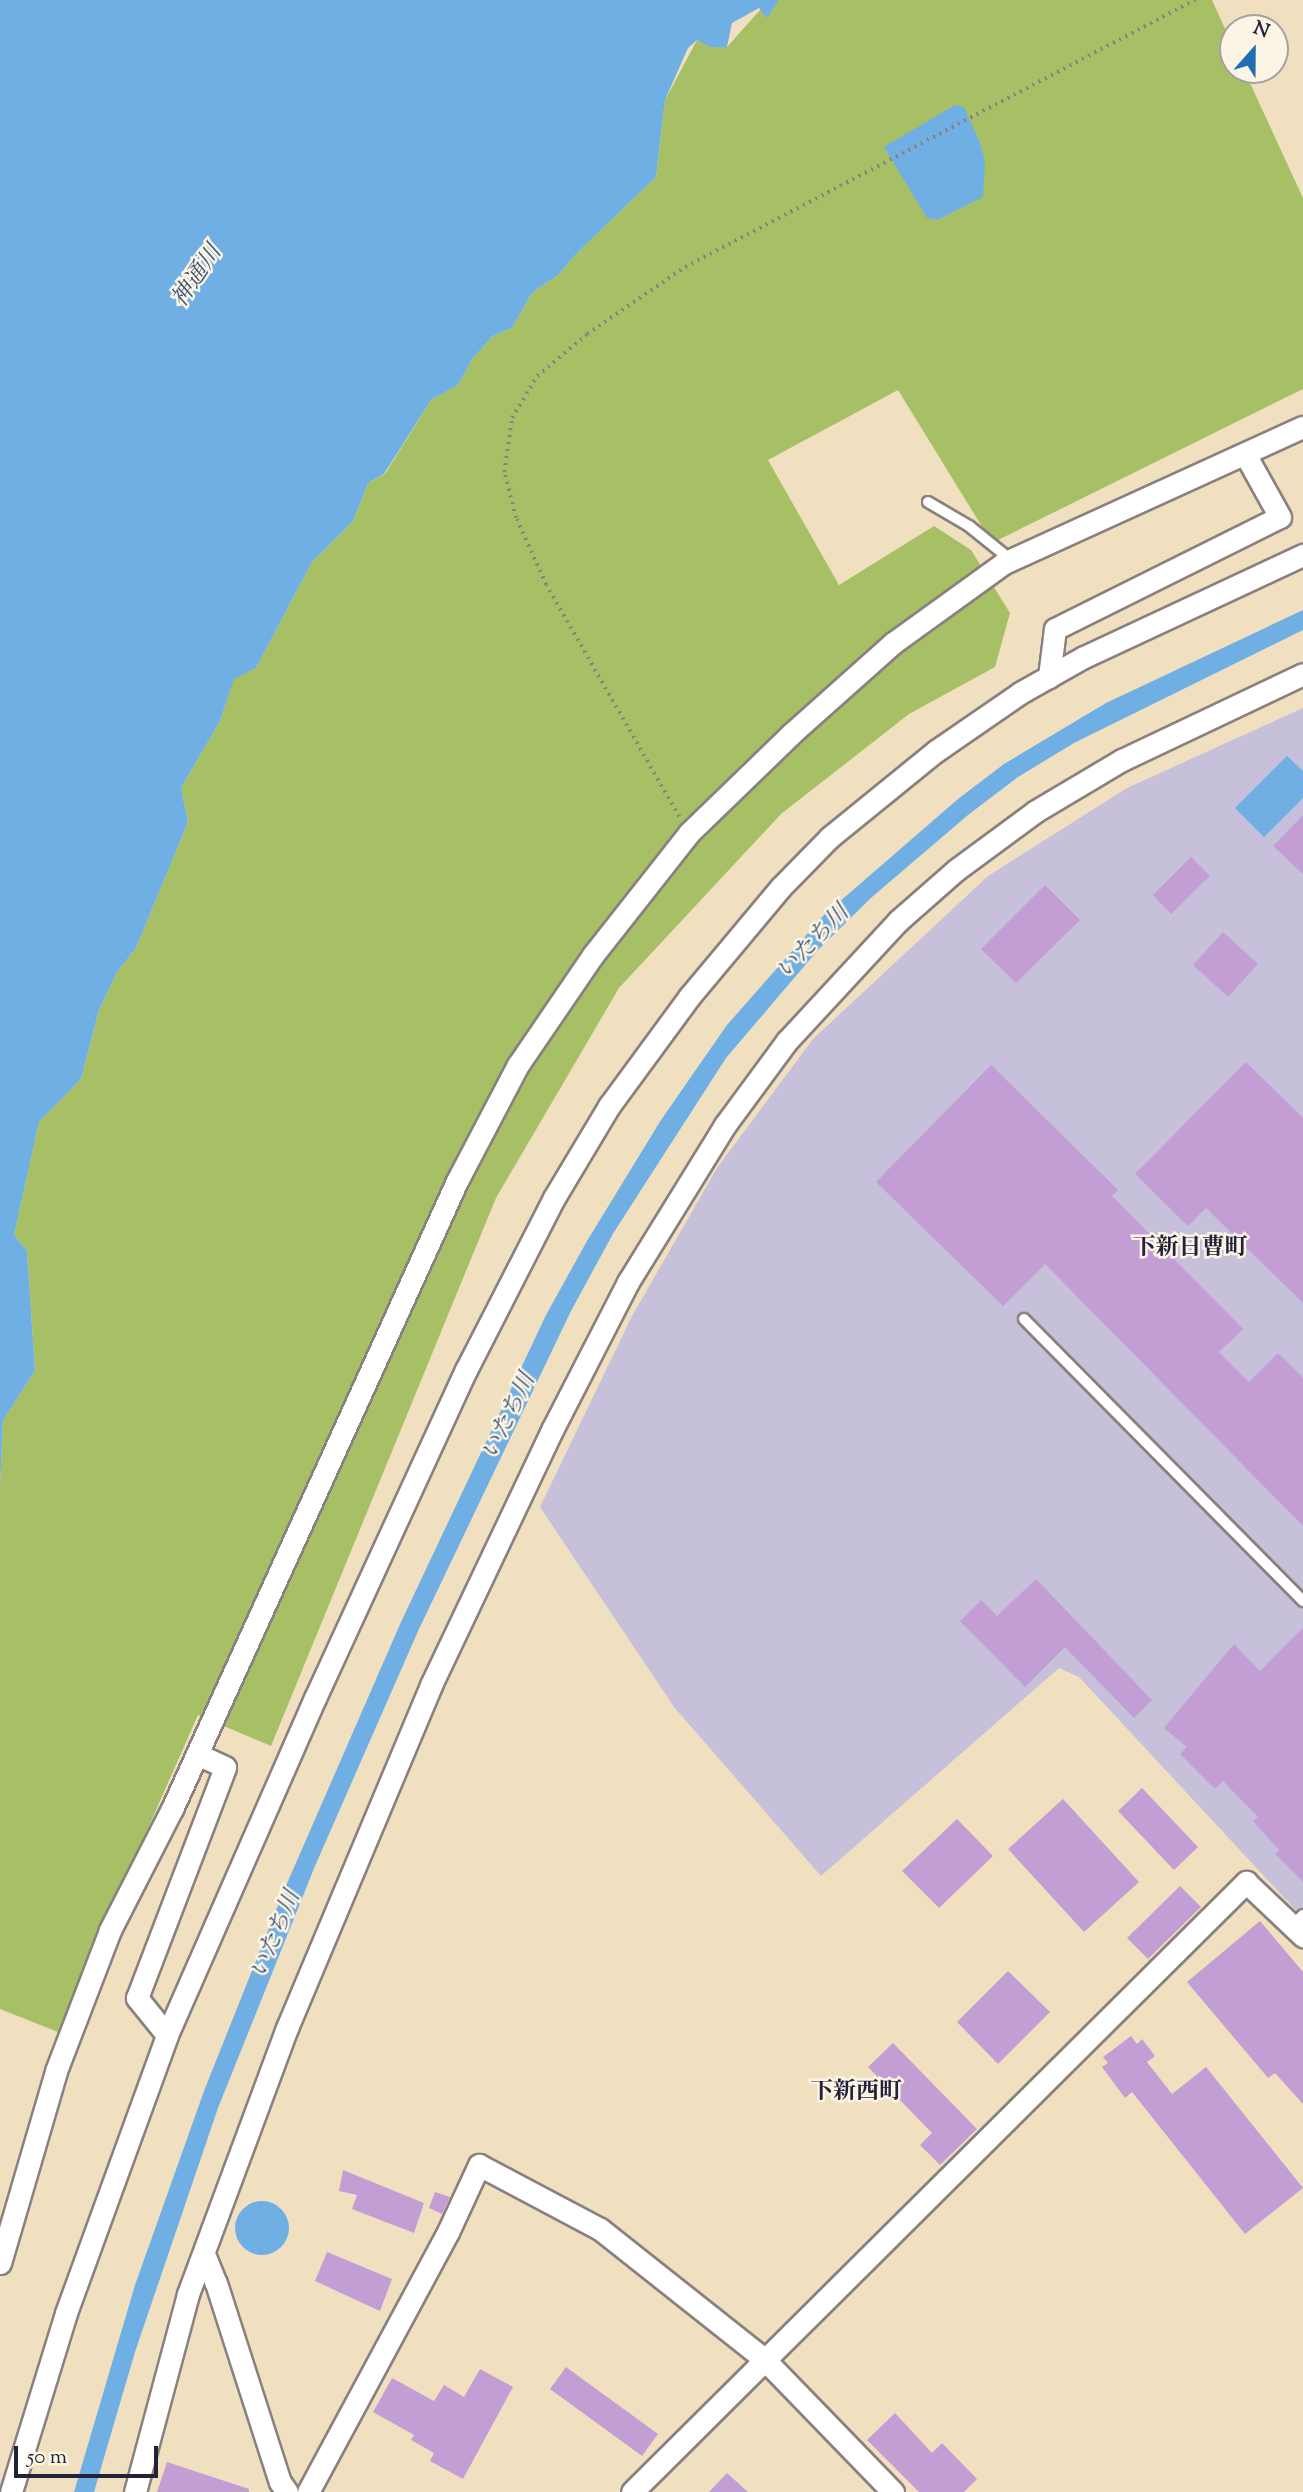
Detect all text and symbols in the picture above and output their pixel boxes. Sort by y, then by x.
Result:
north arrow [1219,14,1289,84]
text: N [1249,15,1273,46]
water label: 神通川 [167,241,229,313]
water label: いたち川 [772,900,856,986]
district label: 下新日曹町 [1133,1235,1247,1263]
water label: いたち川 [477,1370,543,1464]
water label: いたち川 [246,1887,308,1983]
district label: 下新西町 [810,2079,902,2107]
scale bar [18,2432,161,2476]
text: 50 m [27,2443,67,2473]

